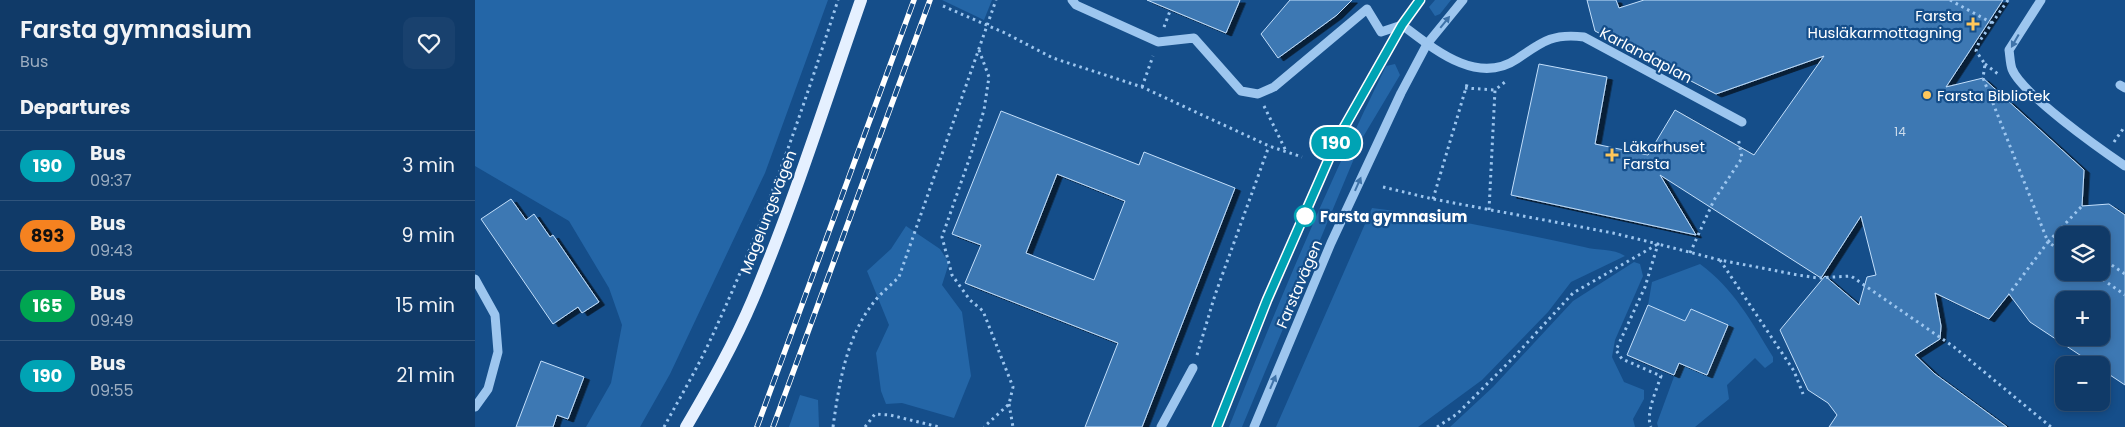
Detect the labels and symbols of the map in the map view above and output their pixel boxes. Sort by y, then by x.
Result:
place label: Farsta Husläkarmottagning [1808,5,1962,43]
one-way arrow [1439,15,1450,28]
marker: Farsta Husläkarmottagning [1966,17,1980,31]
street label: Karlandaplan [1596,22,1696,88]
one-way arrow [2010,34,2019,48]
place label: Farsta Bibliotek [1937,85,2050,106]
marker: Farsta Bibliotek [1921,89,1933,101]
house number: 14 [1894,123,1906,140]
line badge: 190 [1307,127,1365,159]
place label: Läkarhuset Farsta [1623,136,1705,174]
street label: Magelungsvägen [735,147,801,277]
marker: Läkarhuset Farsta [1605,148,1619,162]
one-way arrow [1354,177,1362,191]
marker: Farsta gymnasium [1294,205,1316,227]
place label: Farsta gymnasium [1320,206,1467,227]
street label: Farstavägen [1271,236,1327,332]
one-way arrow [1269,374,1277,389]

